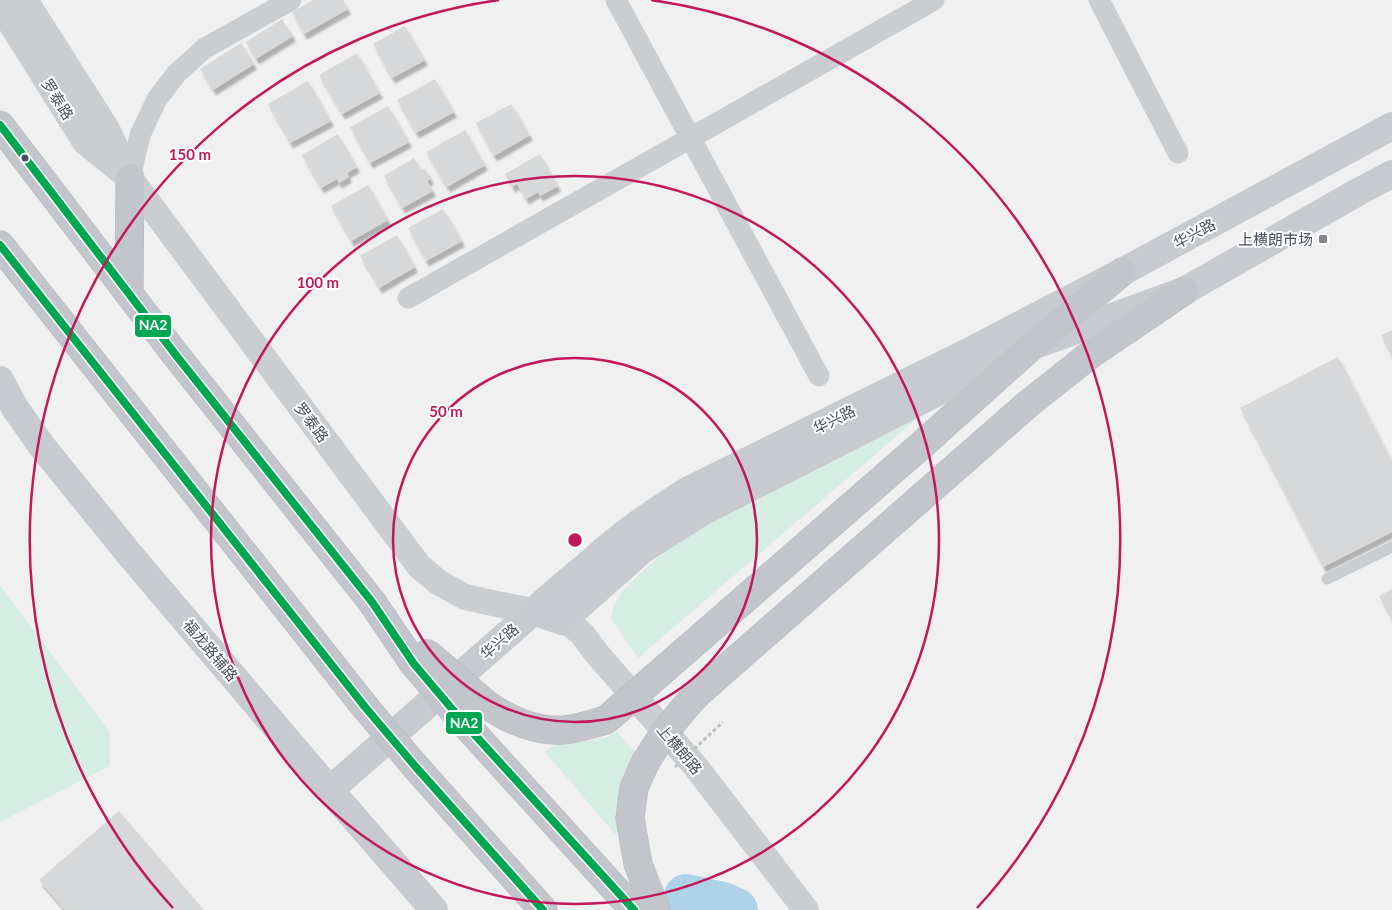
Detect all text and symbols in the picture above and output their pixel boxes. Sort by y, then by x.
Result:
street label: 罗泰路 [38,75,78,123]
text: 150 m [169,145,211,163]
unlabelled marker [20,153,30,163]
street label: 华兴路 [1170,214,1218,252]
place label: 上横朗市场 [1238,230,1313,248]
marker: 上横朗市场 [1317,233,1329,245]
text: 100 m [297,273,339,291]
line badge: NA2 [134,314,172,338]
text: NA2 [139,316,167,333]
street label: 罗泰路 [291,399,333,445]
street label: 华兴路 [810,401,858,437]
text: 50 m [429,402,463,420]
centre of rings [566,531,584,549]
street label: 福龙路辅路 [180,615,242,685]
street label: 华兴路 [476,619,522,663]
line badge: NA2 [445,711,483,735]
text: NA2 [450,714,478,731]
street label: 上横朗路 [654,720,706,778]

